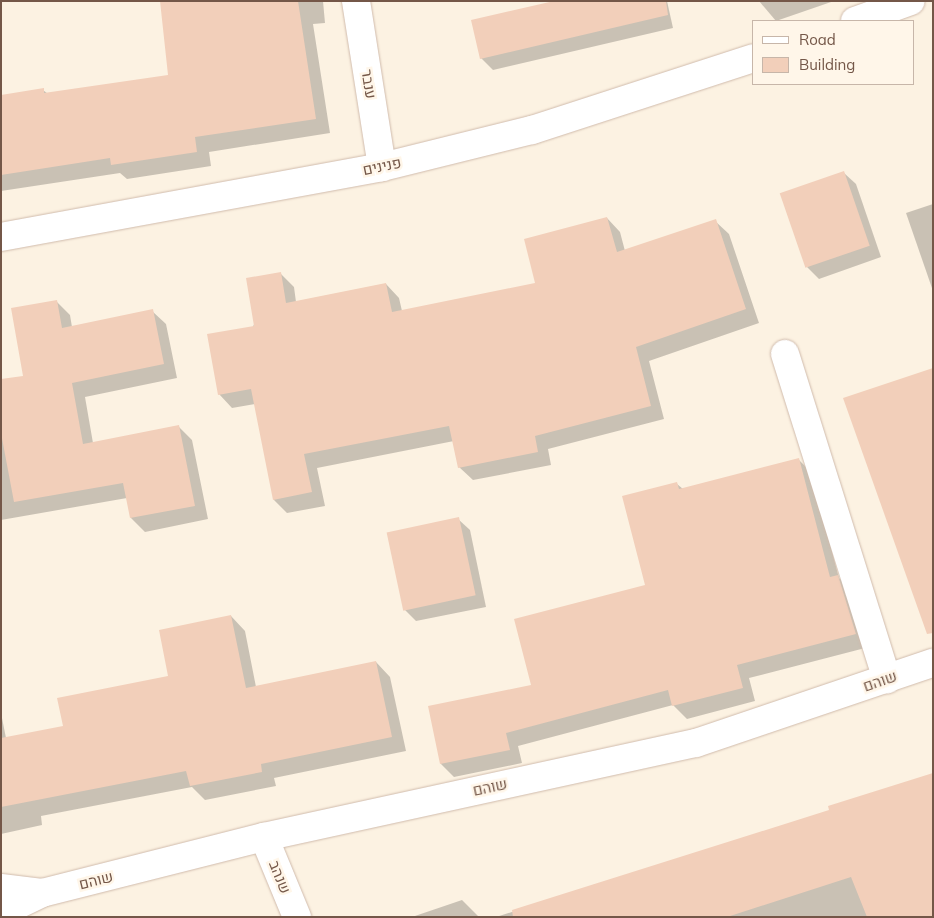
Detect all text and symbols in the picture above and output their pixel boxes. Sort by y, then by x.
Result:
legend [752,20,914,85]
text: Road [799,30,836,49]
text: Building [799,55,855,74]
street label: ענבר [358,68,380,100]
street label: פנינים [361,153,403,179]
street label: שוהם [861,667,899,695]
street label: שוהם [471,775,509,799]
street label: שנהב [265,858,295,896]
street label: שוהם [77,867,115,893]

